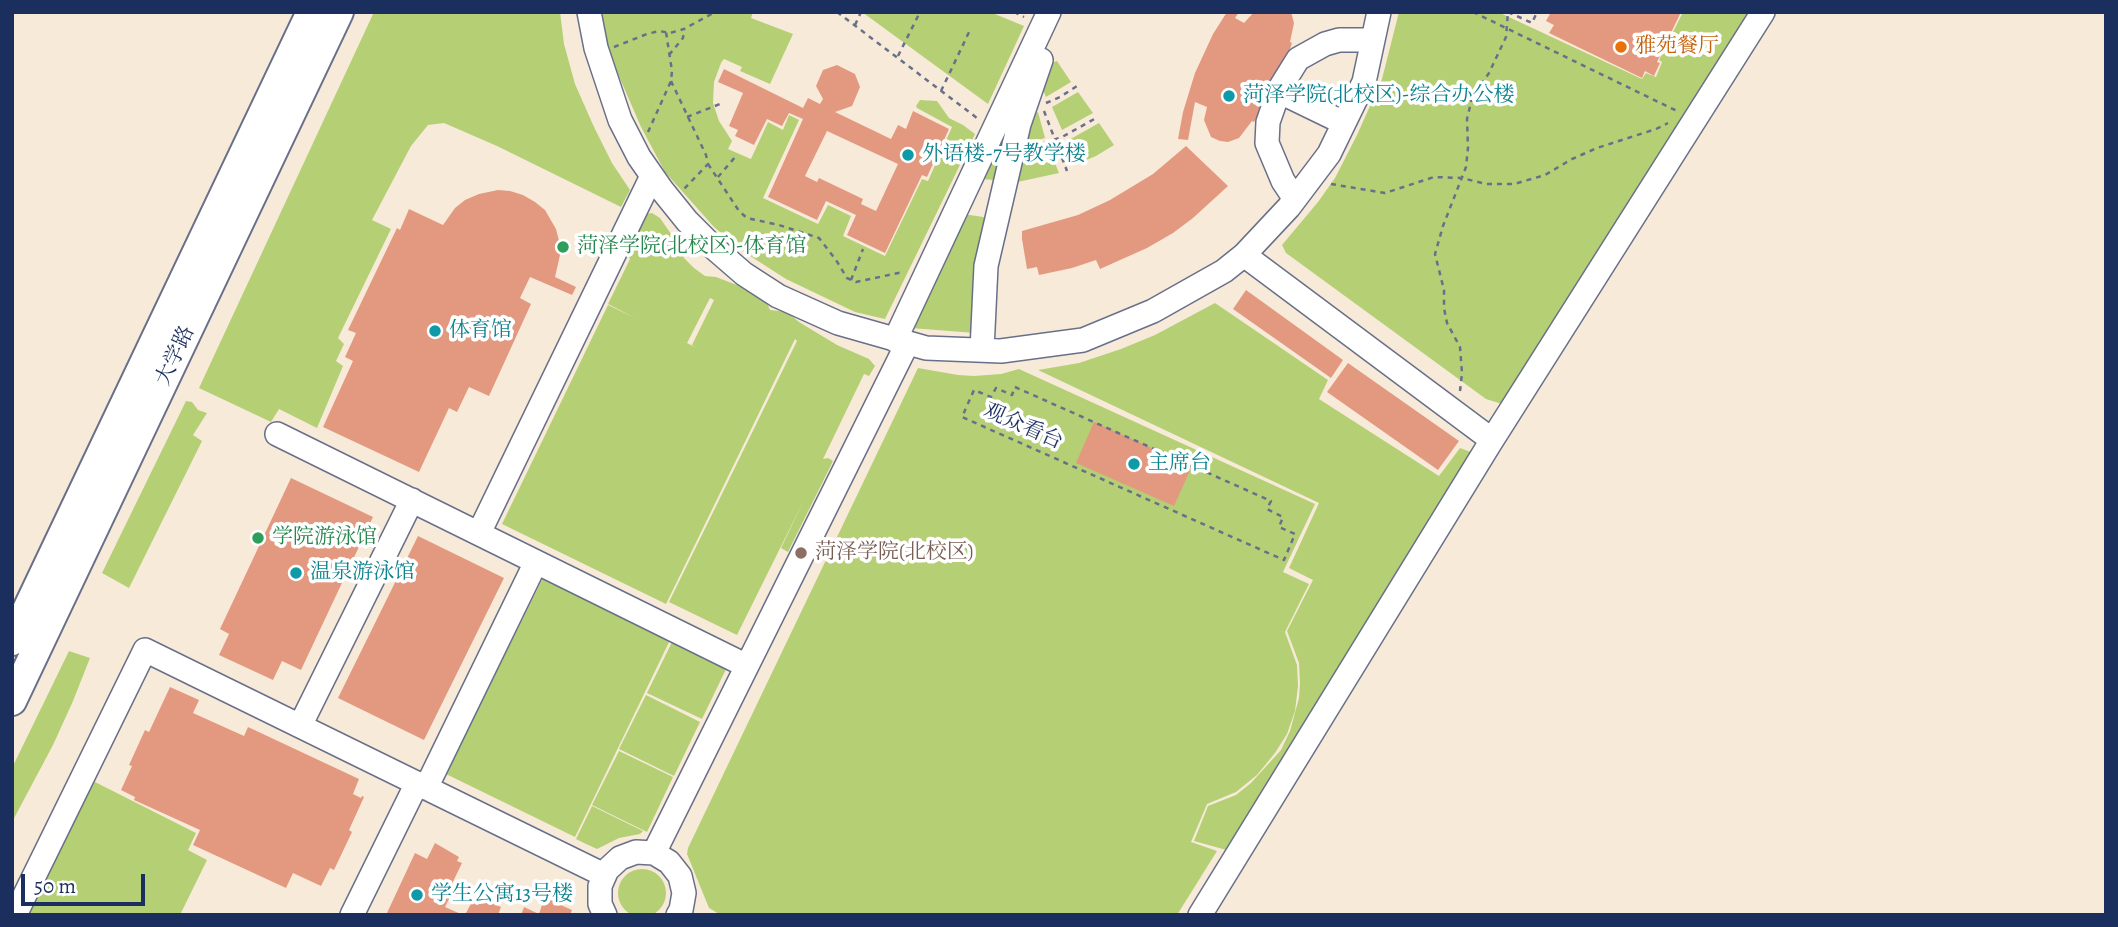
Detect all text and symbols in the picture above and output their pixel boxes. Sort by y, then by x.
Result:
place label: 雅苑餐厅 [1635,34,1719,60]
marker: 雅苑餐厅 [1613,39,1629,55]
place label: 菏泽学院(北校区)-综合办公楼 [1243,83,1515,109]
marker: 菏泽学院(北校区)-综合办公楼 [1221,88,1237,104]
place label: 外语楼-7号教学楼 [922,142,1086,168]
marker: 外语楼-7号教学楼 [900,147,916,163]
place label: 菏泽学院(北校区)-体育馆 [577,234,807,260]
marker: 菏泽学院(北校区)-体育馆 [555,239,571,255]
place label: 体育馆 [449,318,512,344]
street label: 大学路 [151,322,201,390]
marker: 体育馆 [427,323,443,339]
street label: 观众看台 [980,398,1066,456]
place label: 主席台 [1148,451,1211,477]
marker: 主席台 [1126,456,1142,472]
place label: 学院游泳馆 [272,525,377,551]
marker: 学院游泳馆 [250,530,266,546]
place label: 菏泽学院(北校区) [815,540,974,566]
marker: 菏泽学院(北校区) [793,545,809,561]
place label: 温泉游泳馆 [310,560,415,586]
marker: 温泉游泳馆 [288,565,304,581]
scale bar [24,860,149,904]
text: 50 m [34,872,76,900]
place label: 学生公寓13号楼 [431,882,573,908]
marker: 学生公寓13号楼 [409,887,425,903]

